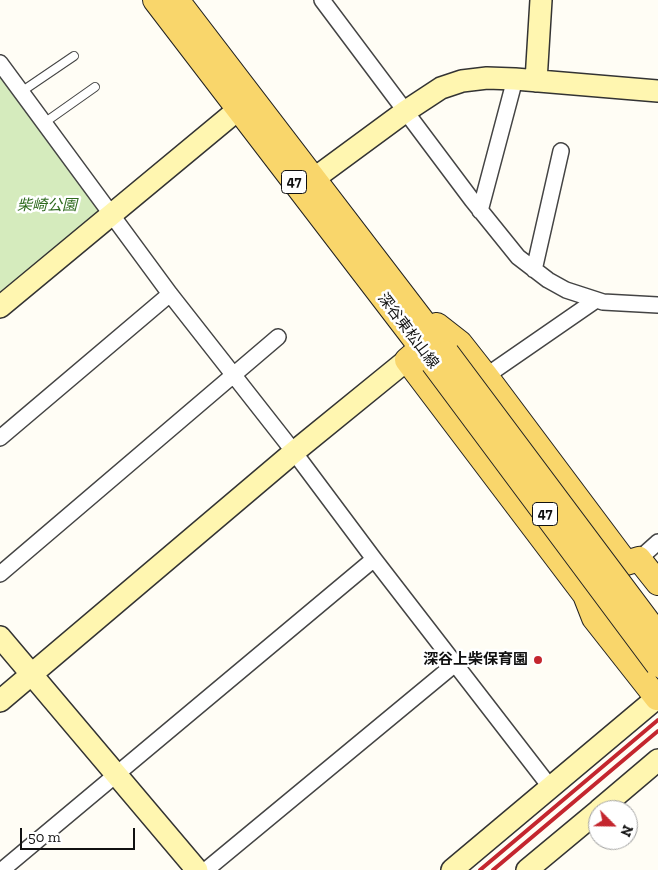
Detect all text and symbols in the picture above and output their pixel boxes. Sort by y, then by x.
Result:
road number: 47 [282,170,306,193]
park label: 柴崎公園 [17,197,77,215]
street label: 深谷東松山線 [374,290,442,372]
road number: 47 [532,502,558,526]
place label: 深谷上柴保育園 [423,651,528,669]
marker: 深谷上柴保育園 [532,654,544,666]
north arrow [588,800,638,850]
scale bar [22,818,138,850]
text: N [616,822,636,839]
text: 50 m [28,828,61,846]

